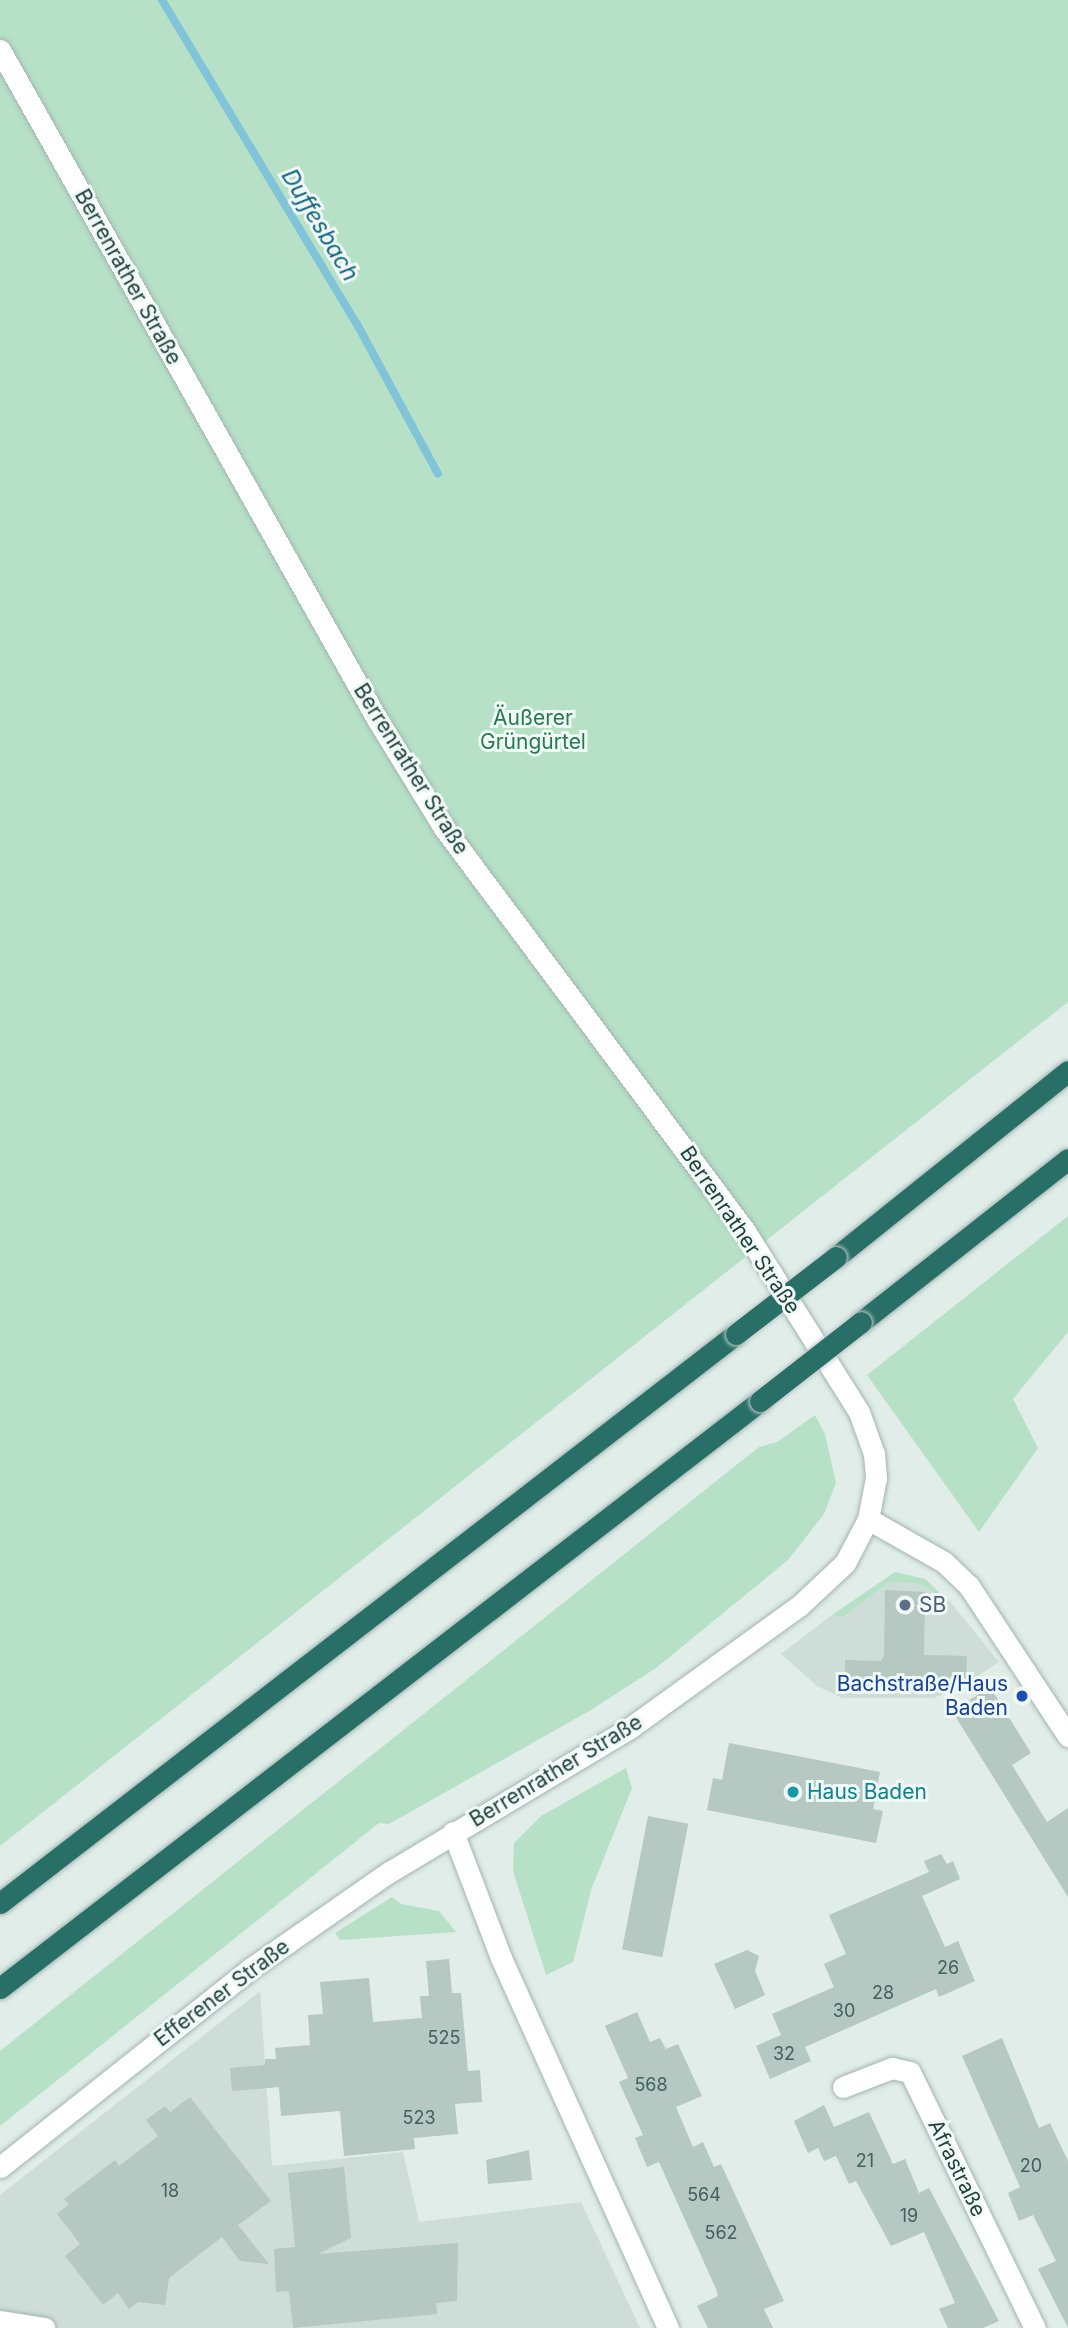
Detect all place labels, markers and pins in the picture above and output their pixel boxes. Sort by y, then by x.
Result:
place label: SB [919,1592,946,1618]
marker: SB [897,1597,913,1613]
place label: Bachstraße/Haus Baden [837,1671,1008,1721]
marker: Bachstraße/Haus Baden [1014,1688,1030,1704]
place label: Haus Baden [807,1779,927,1805]
marker: Haus Baden [785,1784,801,1800]

